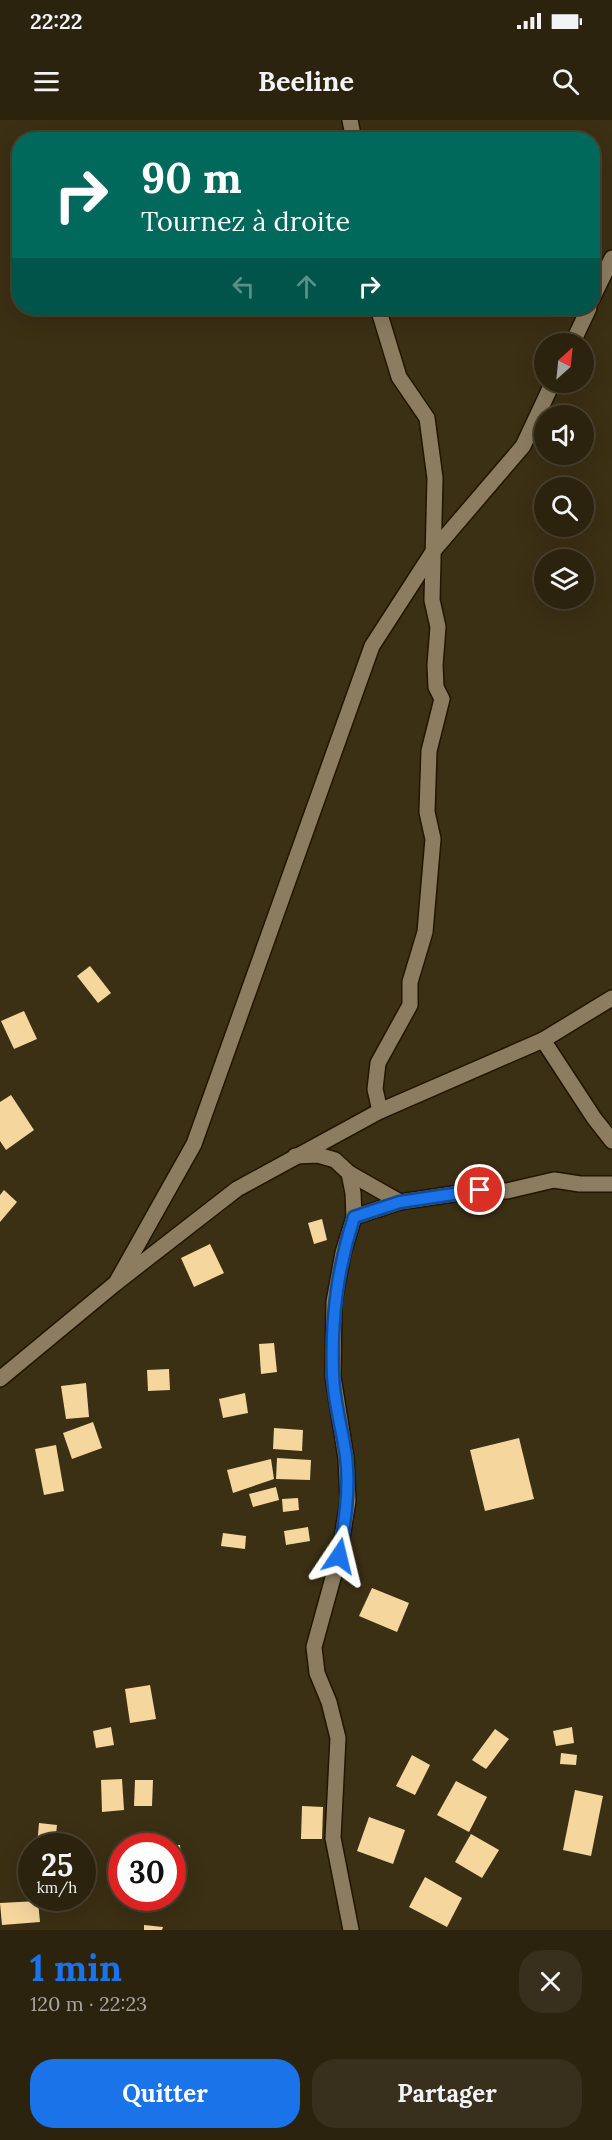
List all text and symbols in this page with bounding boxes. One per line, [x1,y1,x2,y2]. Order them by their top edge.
text: 22:22 [30,7,82,35]
text: Beeline [258,64,354,98]
icon: menu [30,65,63,98]
icon: search [549,65,582,98]
text: 90 m [141,151,242,205]
icon: right [42,156,120,234]
text: Tournez à droite [141,204,350,238]
icon: left [227,270,260,303]
icon: ahead [290,270,323,303]
icon: right [353,270,386,303]
north arrow [534,333,594,393]
map controls [534,333,594,609]
button: sound [534,405,594,465]
button: search [534,477,594,537]
button: layers [534,549,594,609]
pin [454,1164,505,1215]
icon: arrive [463,1173,496,1206]
position arrow [307,1524,371,1588]
speed limit sign: 30 [108,1833,186,1911]
text: 25 [41,1846,73,1884]
text: km/h [37,1878,77,1897]
text: 1 min [30,1945,122,1991]
button: close [519,1950,582,2013]
text: 120 m · 22:23 [30,1991,147,2016]
button: Quitter [30,2059,300,2128]
button: Partager [312,2059,582,2128]

